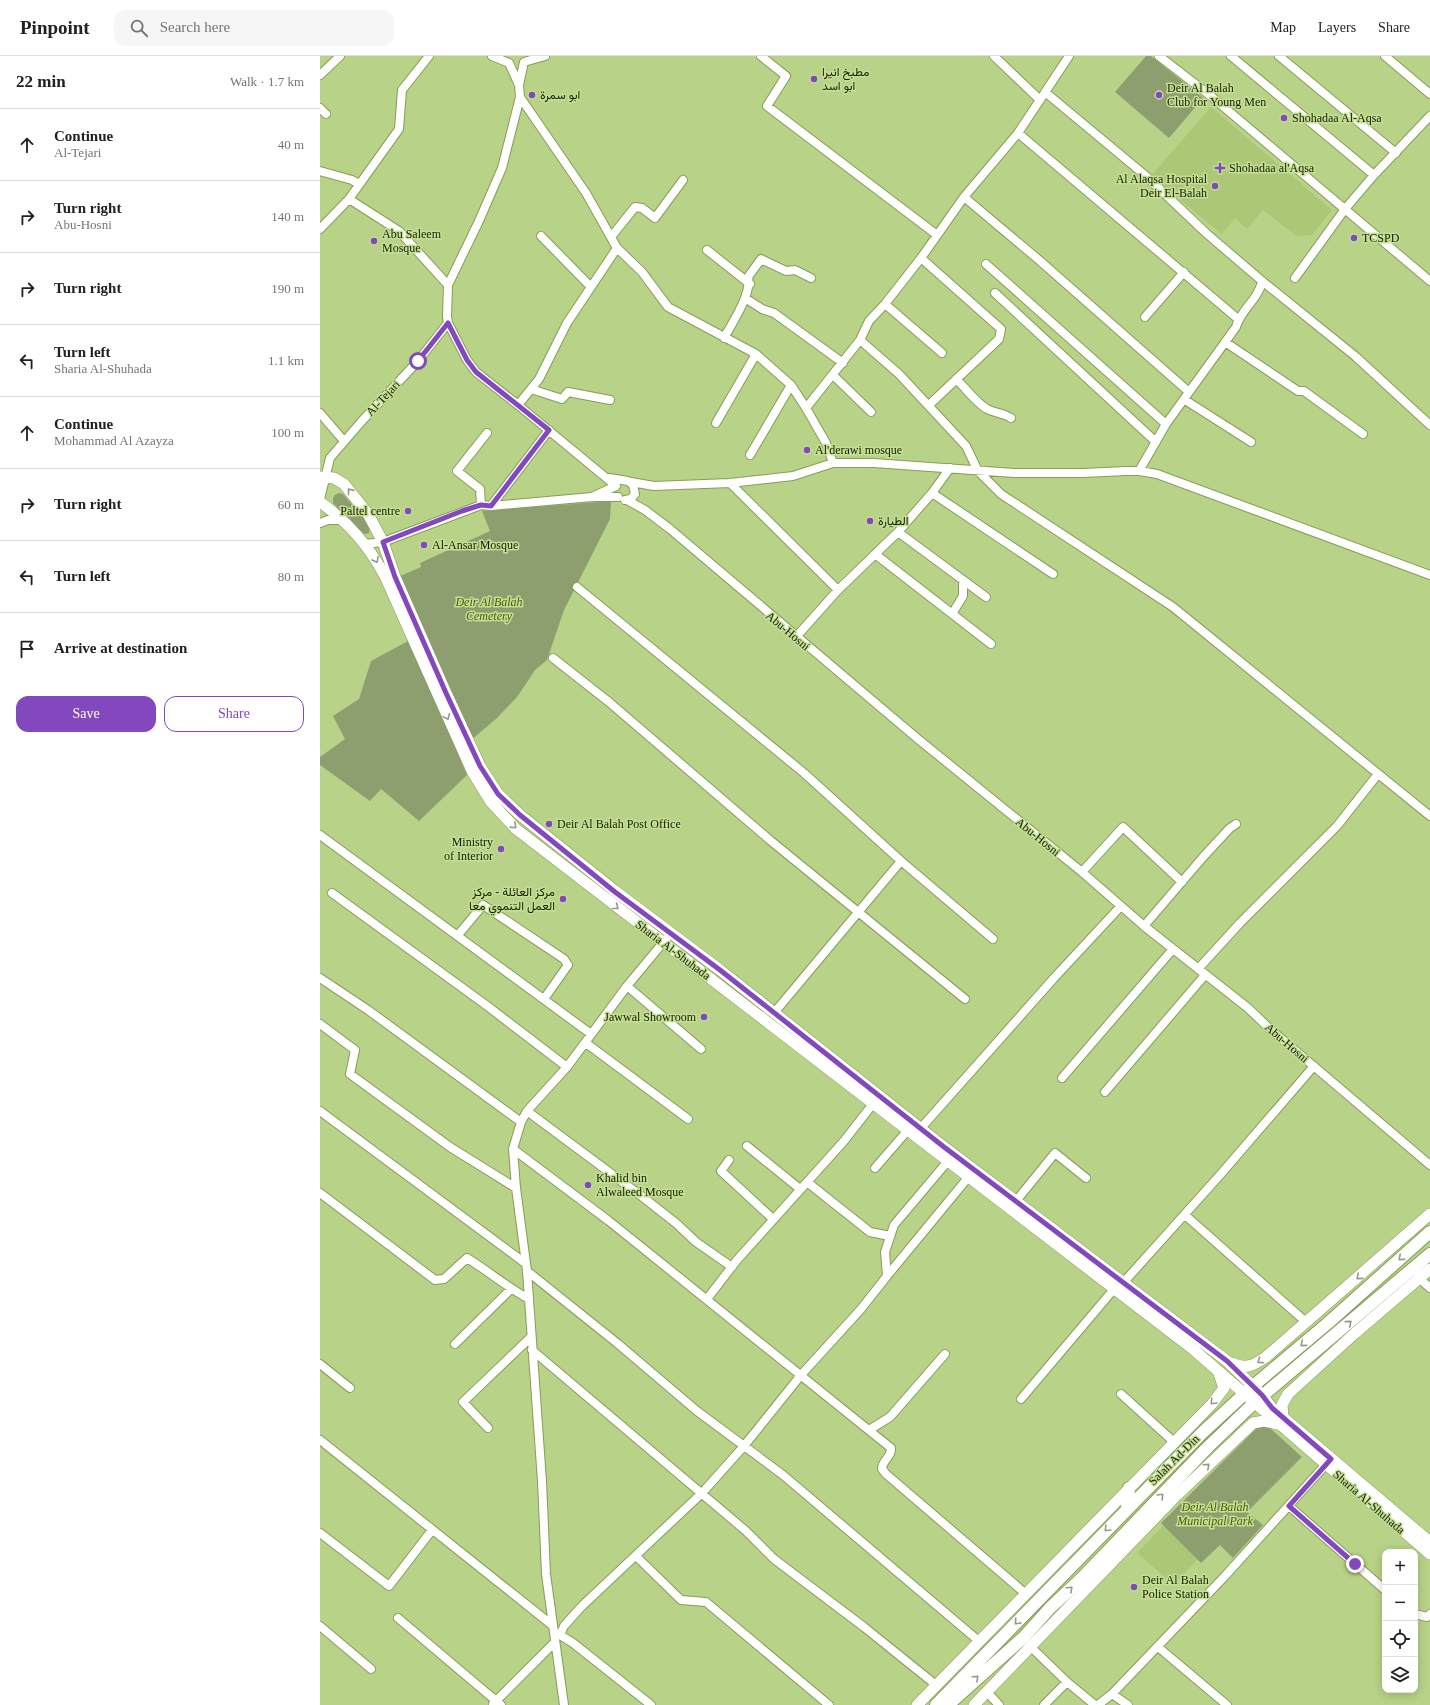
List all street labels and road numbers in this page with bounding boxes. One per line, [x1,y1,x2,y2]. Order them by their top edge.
street label: Al-Tejari [363,377,404,419]
street label: Abu-Hosni [763,608,813,654]
street label: Abu-Hosni [1013,815,1064,860]
street label: Sharia Al-Shuhada [633,917,714,983]
street label: Abu-Hosni [1262,1020,1312,1066]
street label: Salah Ad-Din [1146,1432,1202,1488]
street label: Sharia Al-Shuhada [1330,1467,1408,1537]

